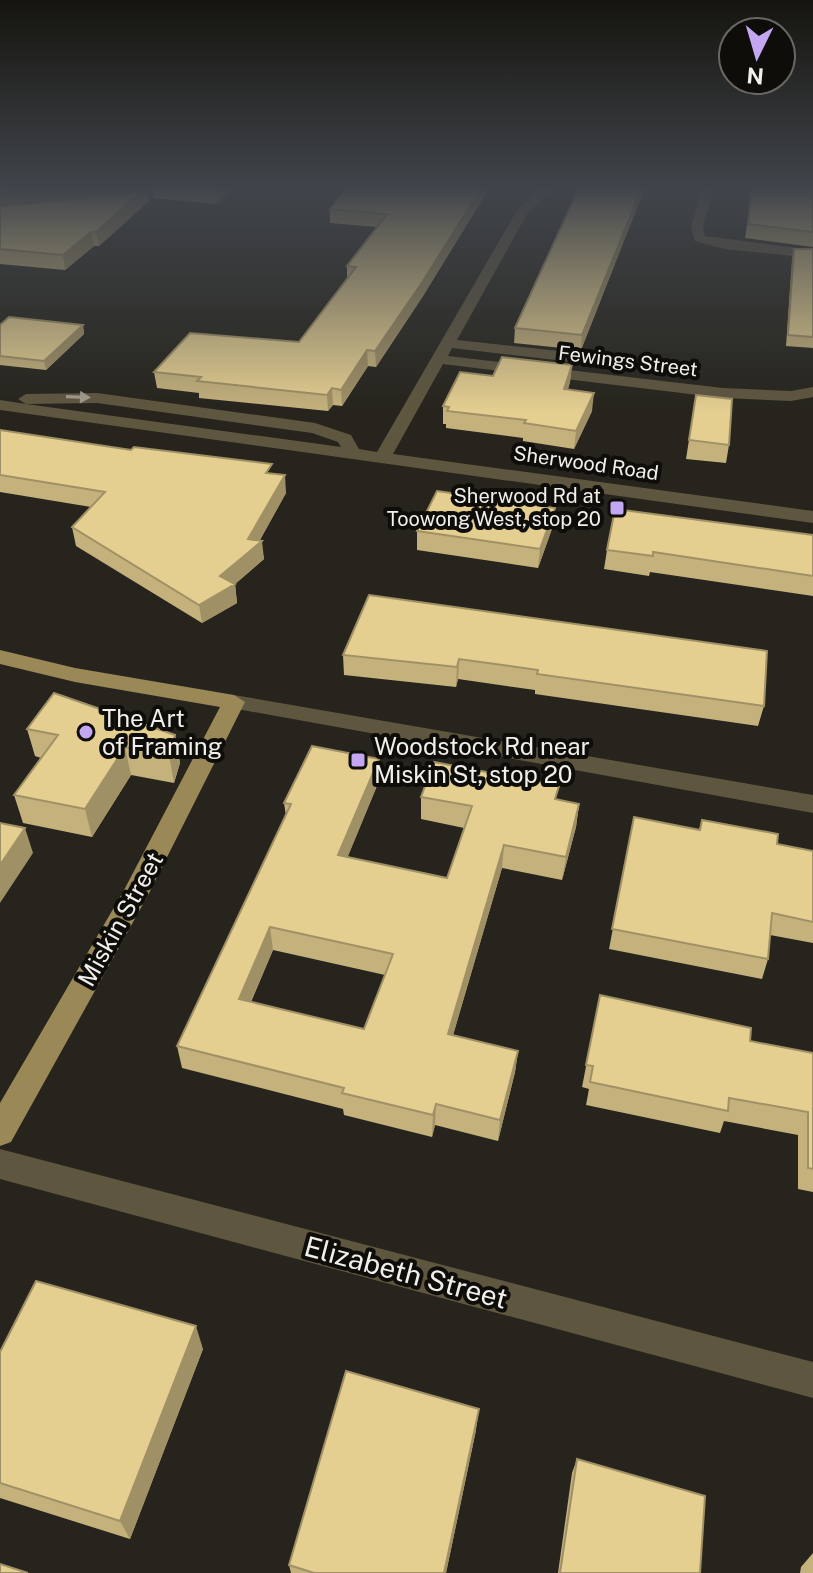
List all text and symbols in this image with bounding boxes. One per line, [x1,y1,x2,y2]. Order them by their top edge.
north arrow [717,16,797,96]
text: N [746,62,765,90]
street label: Fewings Street [557,341,699,381]
one-way arrow [65,391,90,404]
street label: Sherwood Road [512,441,660,485]
place label: Sherwood Rd at Toowong West, stop 20 [387,484,601,531]
marker: Sherwood Rd at Toowong West, stop 20 [608,499,626,517]
place label: The Art of Framing [102,704,223,760]
marker: The Art of Framing [77,723,95,741]
place label: Woodstock Rd near Miskin St, stop 20 [374,732,590,788]
marker: Woodstock Rd near Miskin St, stop 20 [349,751,367,769]
street label: Miskin Street [72,847,168,991]
street label: Elizabeth Street [301,1229,511,1315]

